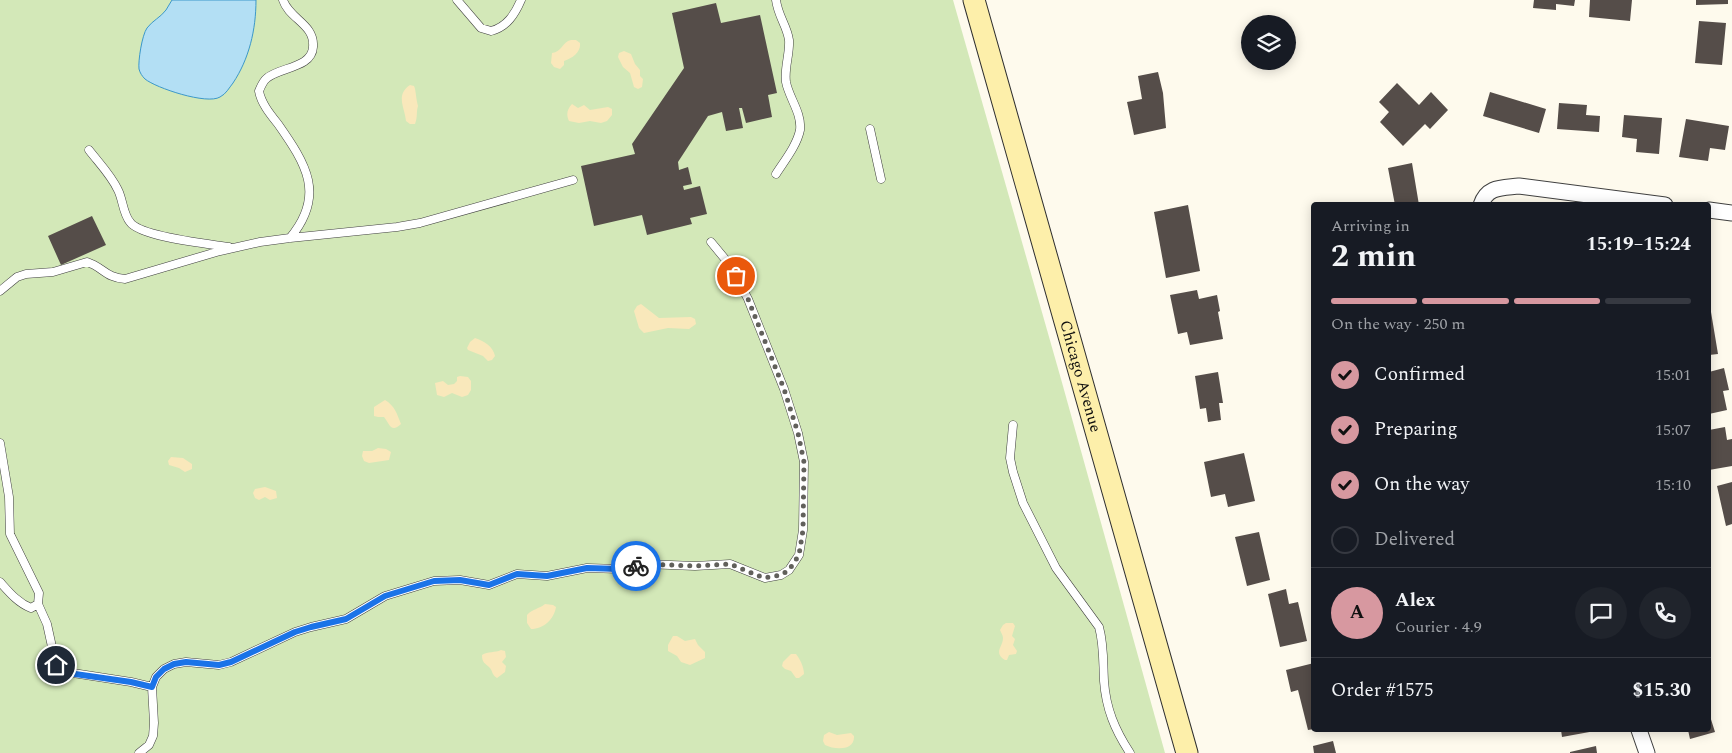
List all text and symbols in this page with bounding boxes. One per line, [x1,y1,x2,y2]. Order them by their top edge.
map controls [1241,15,1296,70]
button: layers [1241,15,1296,70]
text: Arriving in [1331,214,1410,238]
text: 15:19–15:24 [1586,230,1691,259]
text: 2 min [1331,232,1416,281]
pin [715,255,757,297]
icon: bag [722,262,750,290]
text: On the way · 250 m [1331,312,1465,336]
street label: Chicago Avenue [1053,317,1108,435]
text: Confirmed [1374,360,1465,389]
icon: check [1331,361,1359,389]
text: 15:01 [1655,363,1691,387]
text: Preparing [1374,415,1458,444]
icon: check [1331,416,1359,444]
text: 15:07 [1655,418,1691,442]
text: On the way [1374,470,1470,499]
icon: check [1331,471,1359,499]
text: 15:10 [1655,473,1691,497]
text: Delivered [1374,525,1455,554]
courier [611,541,661,591]
icon: bike [622,552,650,580]
text: Alex [1395,586,1436,615]
button: chat [1575,587,1627,639]
button: phone [1639,587,1691,639]
text: A [1350,598,1364,627]
text: Courier · 4.9 [1395,615,1482,639]
pin [35,644,77,686]
icon: home [42,651,70,679]
text: Order #1575 [1331,676,1434,705]
text: $15.30 [1633,676,1691,705]

